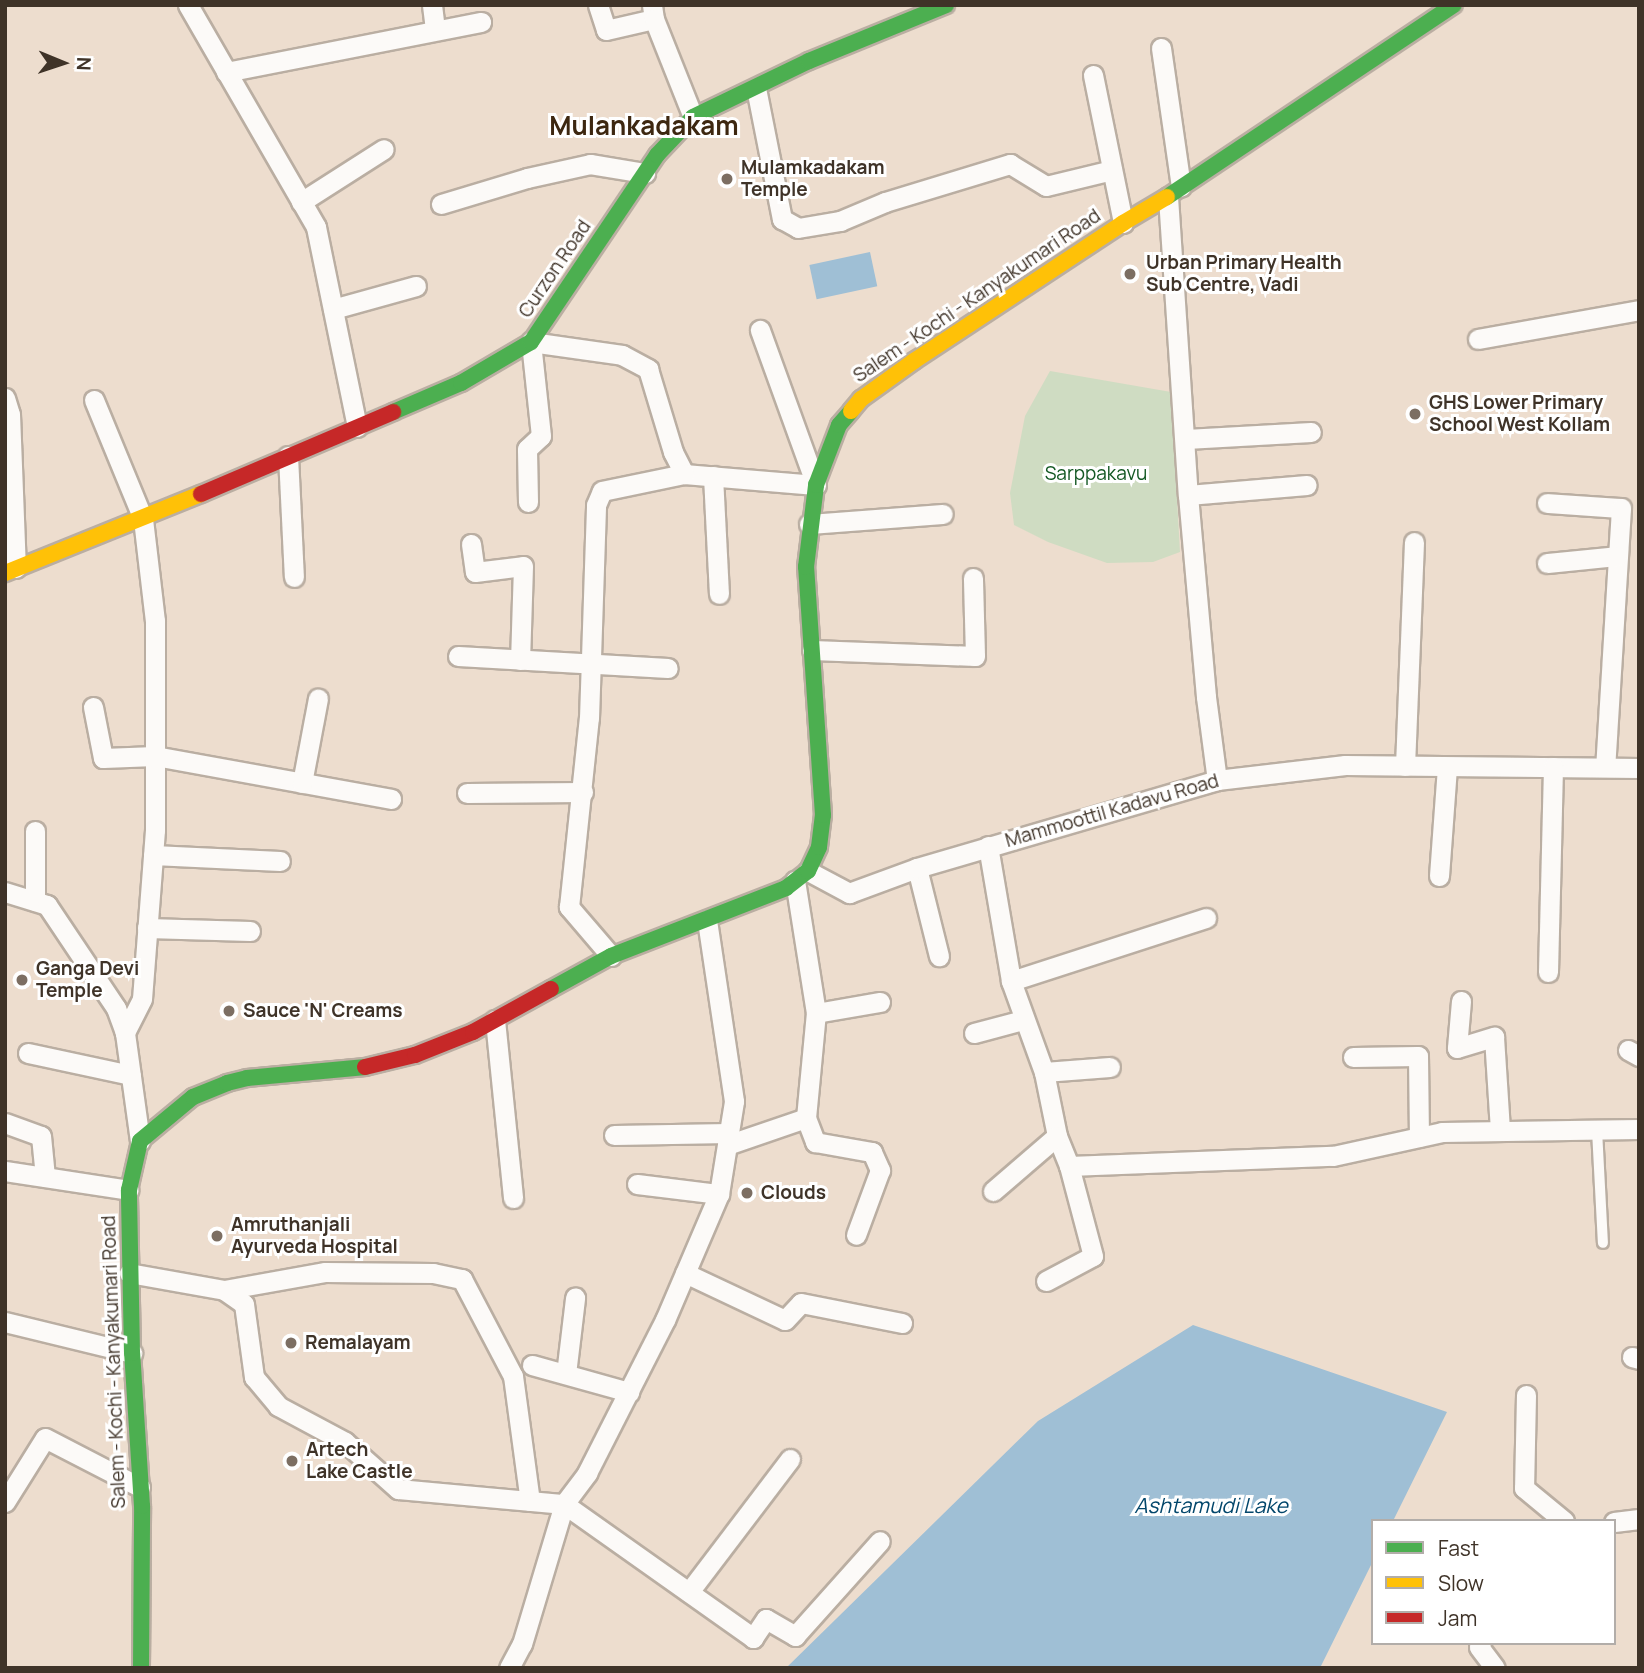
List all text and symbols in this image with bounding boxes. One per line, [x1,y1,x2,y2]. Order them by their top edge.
north arrow [28,28,98,98]
text: N [71,56,97,71]
district label: Mulankadakam [549,110,739,142]
place label: Mulamkadakam Temple [741,157,885,201]
marker: Mulamkadakam Temple [719,171,735,187]
street label: Salem - Kochi - Kanyakumari Road [849,205,1105,387]
street label: Curzon Road [514,216,596,322]
place label: Urban Primary Health Sub Centre, Vadi [1146,252,1342,296]
marker: Urban Primary Health Sub Centre, Vadi [1120,264,1140,284]
place label: GHS Lower Primary School West Kollam [1429,392,1610,436]
marker: GHS Lower Primary School West Kollam [1407,406,1423,422]
park label: Sarppakavu [1045,463,1147,485]
street label: Mammoottil Kadavu Road [1003,770,1221,852]
place label: Ganga Devi Temple [36,958,139,1002]
marker: Ganga Devi Temple [14,972,30,988]
place label: Sauce 'N' Creams [243,1000,403,1022]
marker: Sauce 'N' Creams [221,1003,237,1019]
place label: Clouds [761,1182,826,1204]
marker: Clouds [739,1185,755,1201]
place label: Amruthanjali Ayurveda Hospital [231,1214,398,1258]
street label: Salem - Kochi - Kanyakumari Road [97,1215,131,1509]
marker: Amruthanjali Ayurveda Hospital [209,1228,225,1244]
place label: Remalayam [305,1332,411,1354]
marker: Remalayam [283,1335,299,1351]
place label: Artech Lake Castle [306,1439,413,1483]
marker: Artech Lake Castle [284,1453,300,1469]
water label: Ashtamudi Lake [1134,1492,1288,1518]
legend [1371,1519,1616,1645]
text: Fast [1438,1534,1479,1562]
text: Slow [1438,1569,1484,1597]
text: Jam [1438,1604,1477,1632]

